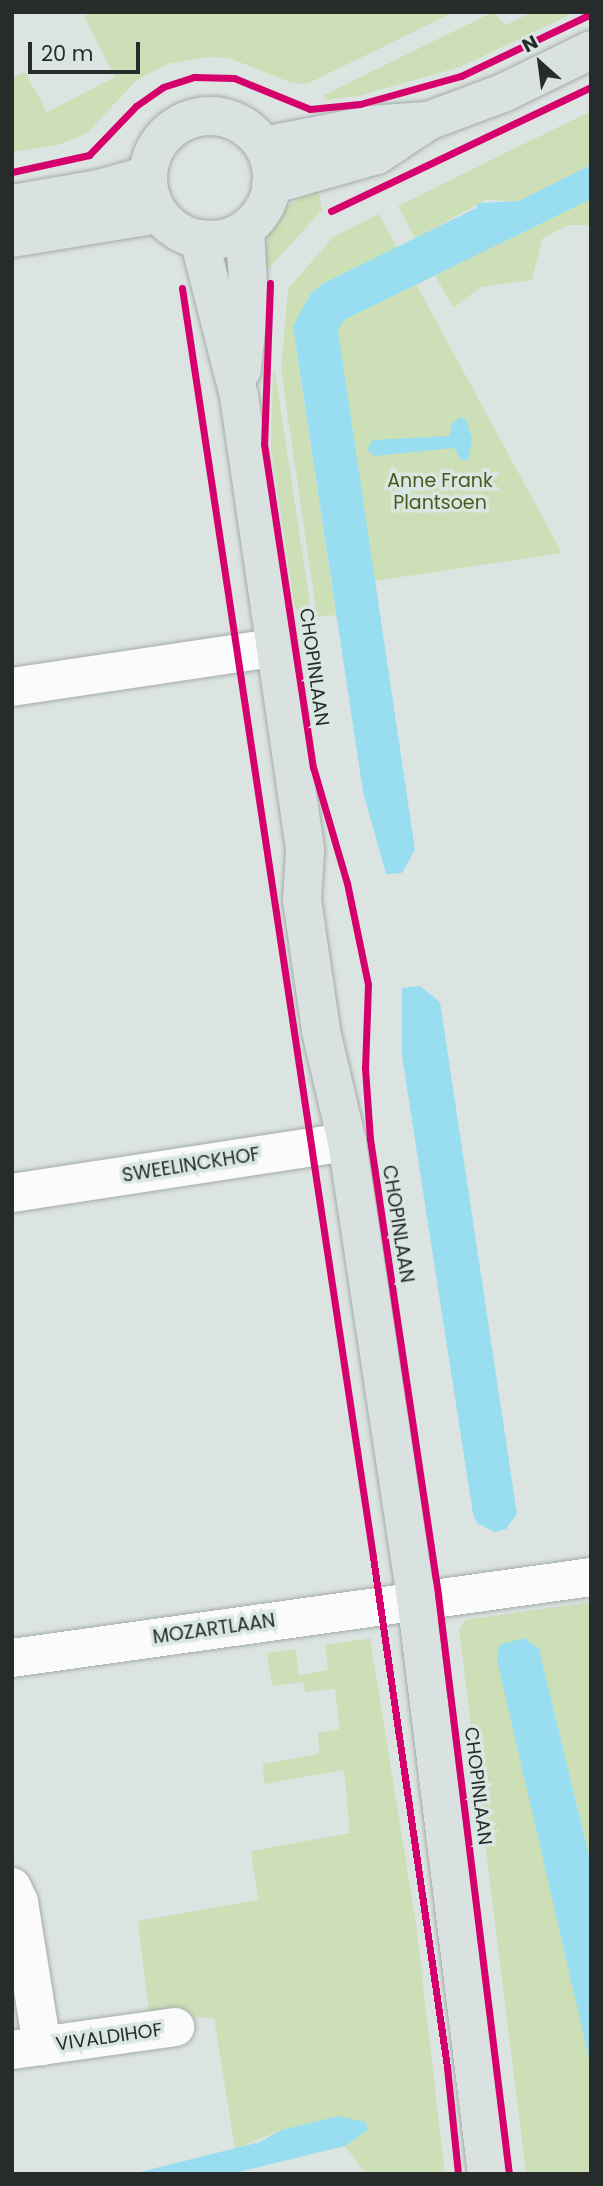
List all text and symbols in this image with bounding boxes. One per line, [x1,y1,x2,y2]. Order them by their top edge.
scale bar [32,28,144,72]
north arrow [505,28,575,98]
text: N [517,29,543,59]
text: 20 m [41,39,94,68]
park label: Anne Frank Plantsoen [387,470,493,514]
street label: CHOPINLAAN [294,607,334,727]
street label: SWEELINCKHOF [121,1143,261,1187]
street label: CHOPINLAAN [377,1163,419,1285]
street label: MOZARTLAAN [151,1609,277,1649]
street label: CHOPINLAAN [459,1726,497,1846]
street label: VIVALDIHOF [54,2018,164,2056]

